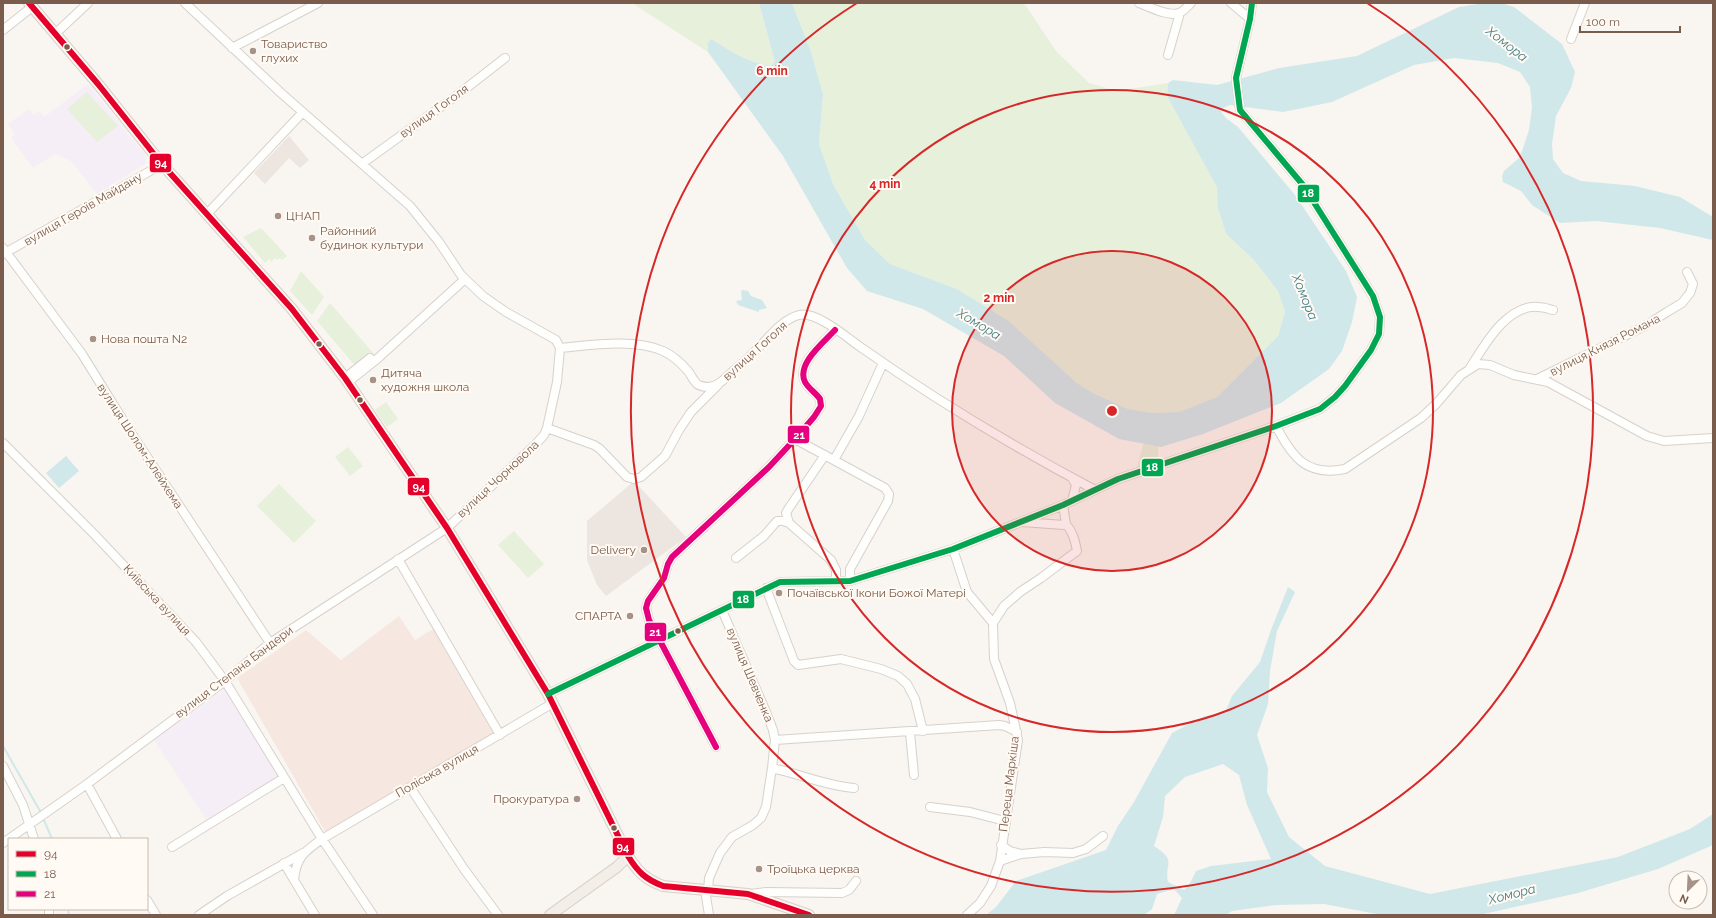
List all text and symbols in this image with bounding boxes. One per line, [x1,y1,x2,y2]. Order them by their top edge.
scale bar [1580,8,1680,34]
text: 100 m [1586,15,1620,29]
water label: Хомора [1483,23,1531,65]
place label: Товариство глухих [261,37,327,65]
unlabelled marker [62,42,72,52]
marker: Товариство глухих [248,46,258,56]
text: 6 min [756,64,788,78]
street label: вулиця Гоголя [397,81,471,141]
line badge: 94 [149,153,172,173]
text: 94 [155,157,167,170]
street label: вулиця Героїв Майдану [21,169,145,249]
text: 4 min [869,177,901,191]
line badge: 18 [1297,184,1320,203]
text: 18 [1302,187,1314,200]
place label: ЦНАП [286,209,320,223]
marker: ЦНАП [273,211,283,221]
place label: Районний будинок культури [320,224,423,252]
marker: Районний будинок культури [307,233,317,243]
water label: Хомора [1289,271,1321,322]
text: 2 min [983,291,1015,305]
water label: Хомора [954,305,1004,343]
street label: вулиця Князя Романа [1548,311,1662,379]
street label: вулиця Гоголя [720,319,790,383]
place label: Нова пошта N2 [101,332,187,346]
marker: Нова пошта N2 [88,334,98,344]
unlabelled marker [314,339,324,349]
place label: Дитяча художня школа [381,366,469,394]
marker: Дитяча художня школа [368,375,378,385]
street label: вулиця Шолом-Алейхема [94,381,186,511]
unlabelled marker [355,395,365,405]
centre of rings [1105,404,1119,418]
line badge: 21 [787,425,810,444]
text: 21 [793,429,805,442]
street label: вулиця Чорновола [454,438,542,520]
line badge: 18 [1141,458,1164,477]
text: 18 [1146,461,1158,474]
line badge: 94 [407,477,430,496]
text: 94 [413,481,425,494]
place label: Delivery [591,543,636,557]
marker: Delivery [639,545,649,555]
street label: Київська вулиця [120,562,194,638]
place label: Почаївської Ікони Божої Матері [787,586,966,600]
marker: Почаївської Ікони Божої Матері [774,588,784,598]
line badge: 18 [732,590,755,609]
text: 18 [737,593,749,606]
place label: СПАРТА [575,609,622,623]
marker: СПАРТА [625,611,635,621]
line badge: 21 [644,622,667,642]
street label: вулиця Степана Бандери [172,623,296,721]
text: 21 [649,626,661,639]
unlabelled marker [673,626,683,636]
street label: вулиця Шевченка [724,626,776,724]
street label: Переца Маркіша [996,736,1022,832]
street label: Поліська вулиця [393,742,481,800]
place label: Прокуратура [493,792,569,806]
marker: Прокуратура [572,794,582,804]
unlabelled marker [609,823,619,833]
line badge: 94 [612,837,635,856]
legend [8,838,148,910]
text: 94 [617,841,629,854]
text: 94 [44,847,58,861]
place label: Троїцька церква [767,862,860,876]
marker: Троїцька церква [754,864,764,874]
text: 18 [44,867,56,881]
north arrow [1668,870,1708,910]
water label: Хомора [1486,881,1537,907]
text: 21 [44,887,55,901]
text: N [1678,891,1691,906]

